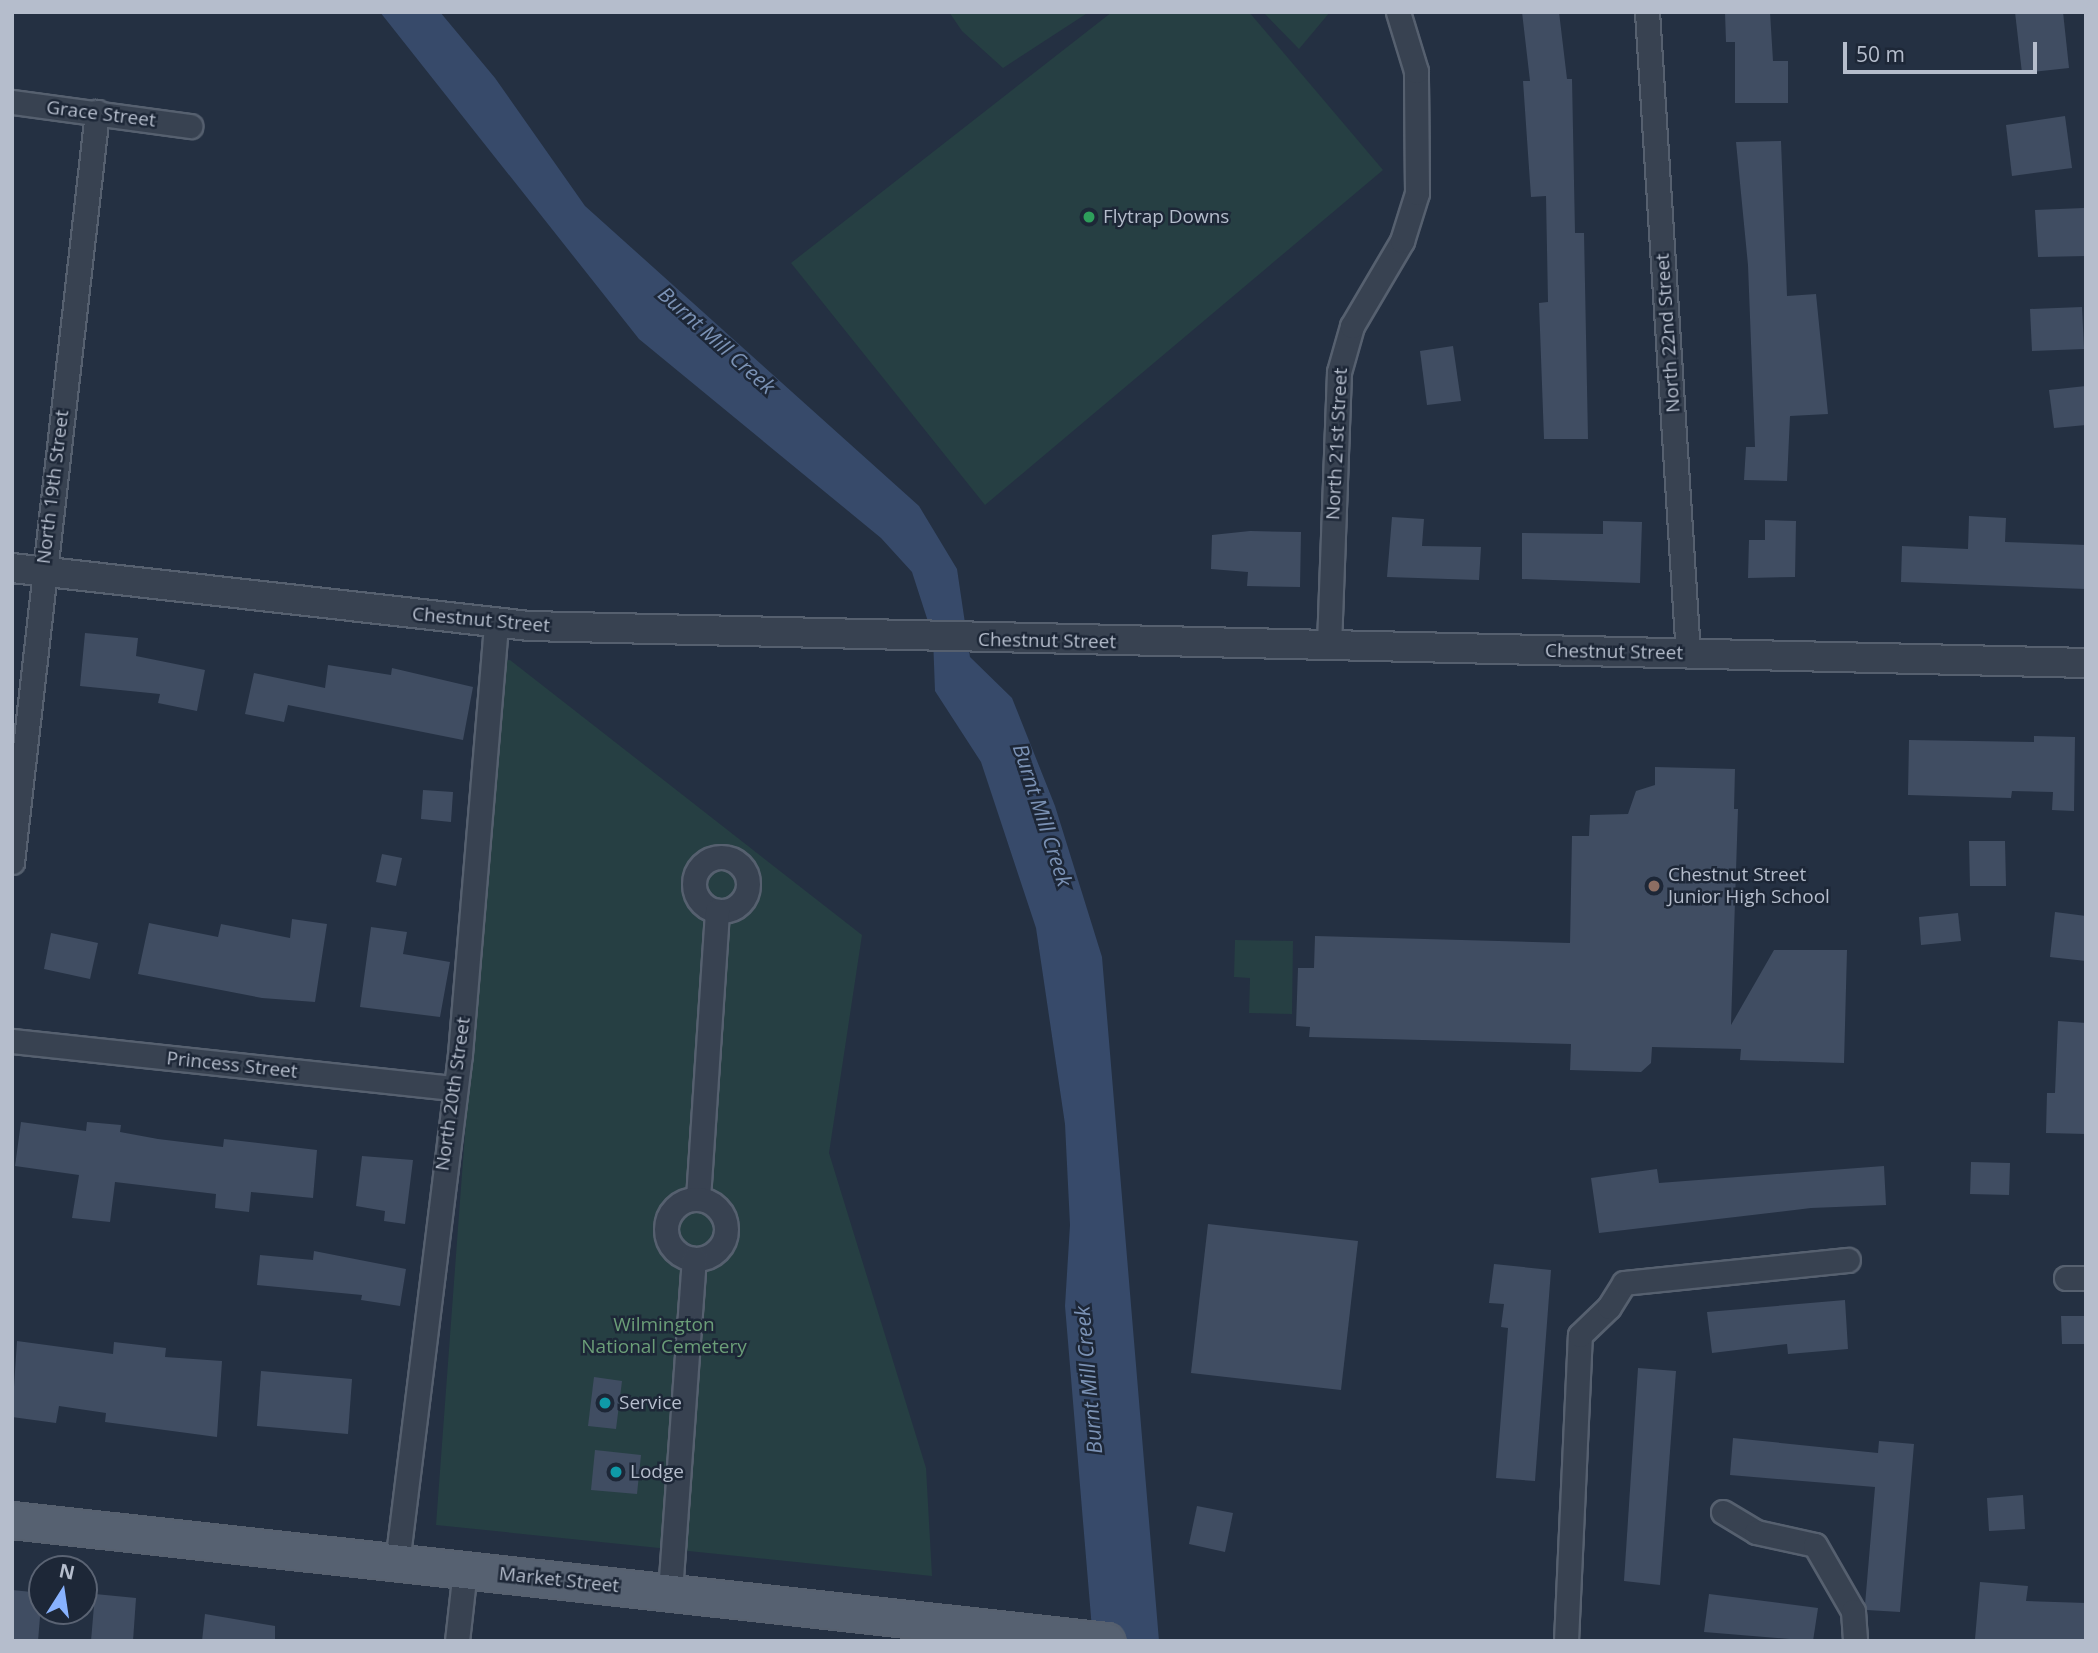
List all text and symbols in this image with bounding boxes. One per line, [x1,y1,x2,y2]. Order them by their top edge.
scale bar [1846,28,2040,72]
text: 50 m [1856,40,1905,68]
street label: Grace Street [45,96,157,132]
place label: Flytrap Downs [1103,206,1229,228]
marker: Flytrap Downs [1081,209,1097,225]
street label: North 22nd Street [1651,252,1685,414]
water label: Burnt Mill Creek [653,281,781,399]
street label: North 21st Street [1322,367,1352,521]
street label: North 19th Street [32,409,74,565]
street label: Chestnut Street [411,603,551,637]
street label: Chestnut Street [978,628,1116,654]
street label: Chestnut Street [1545,639,1683,665]
water label: Burnt Mill Creek [1008,741,1078,889]
place label: Chestnut Street Junior High School [1668,864,1830,908]
marker: Chestnut Street Junior High School [1646,878,1662,894]
street label: North 20th Street [431,1016,475,1172]
street label: Princess Street [165,1047,299,1083]
water label: Burnt Mill Creek [1069,1305,1107,1455]
park label: Wilmington National Cemetery [581,1314,747,1358]
place label: Service [619,1392,682,1414]
marker: Service [597,1395,613,1411]
place label: Lodge [630,1461,684,1483]
marker: Lodge [608,1464,624,1480]
north arrow [28,1555,98,1625]
text: N [57,1557,77,1586]
street label: Market Street [498,1562,620,1598]

